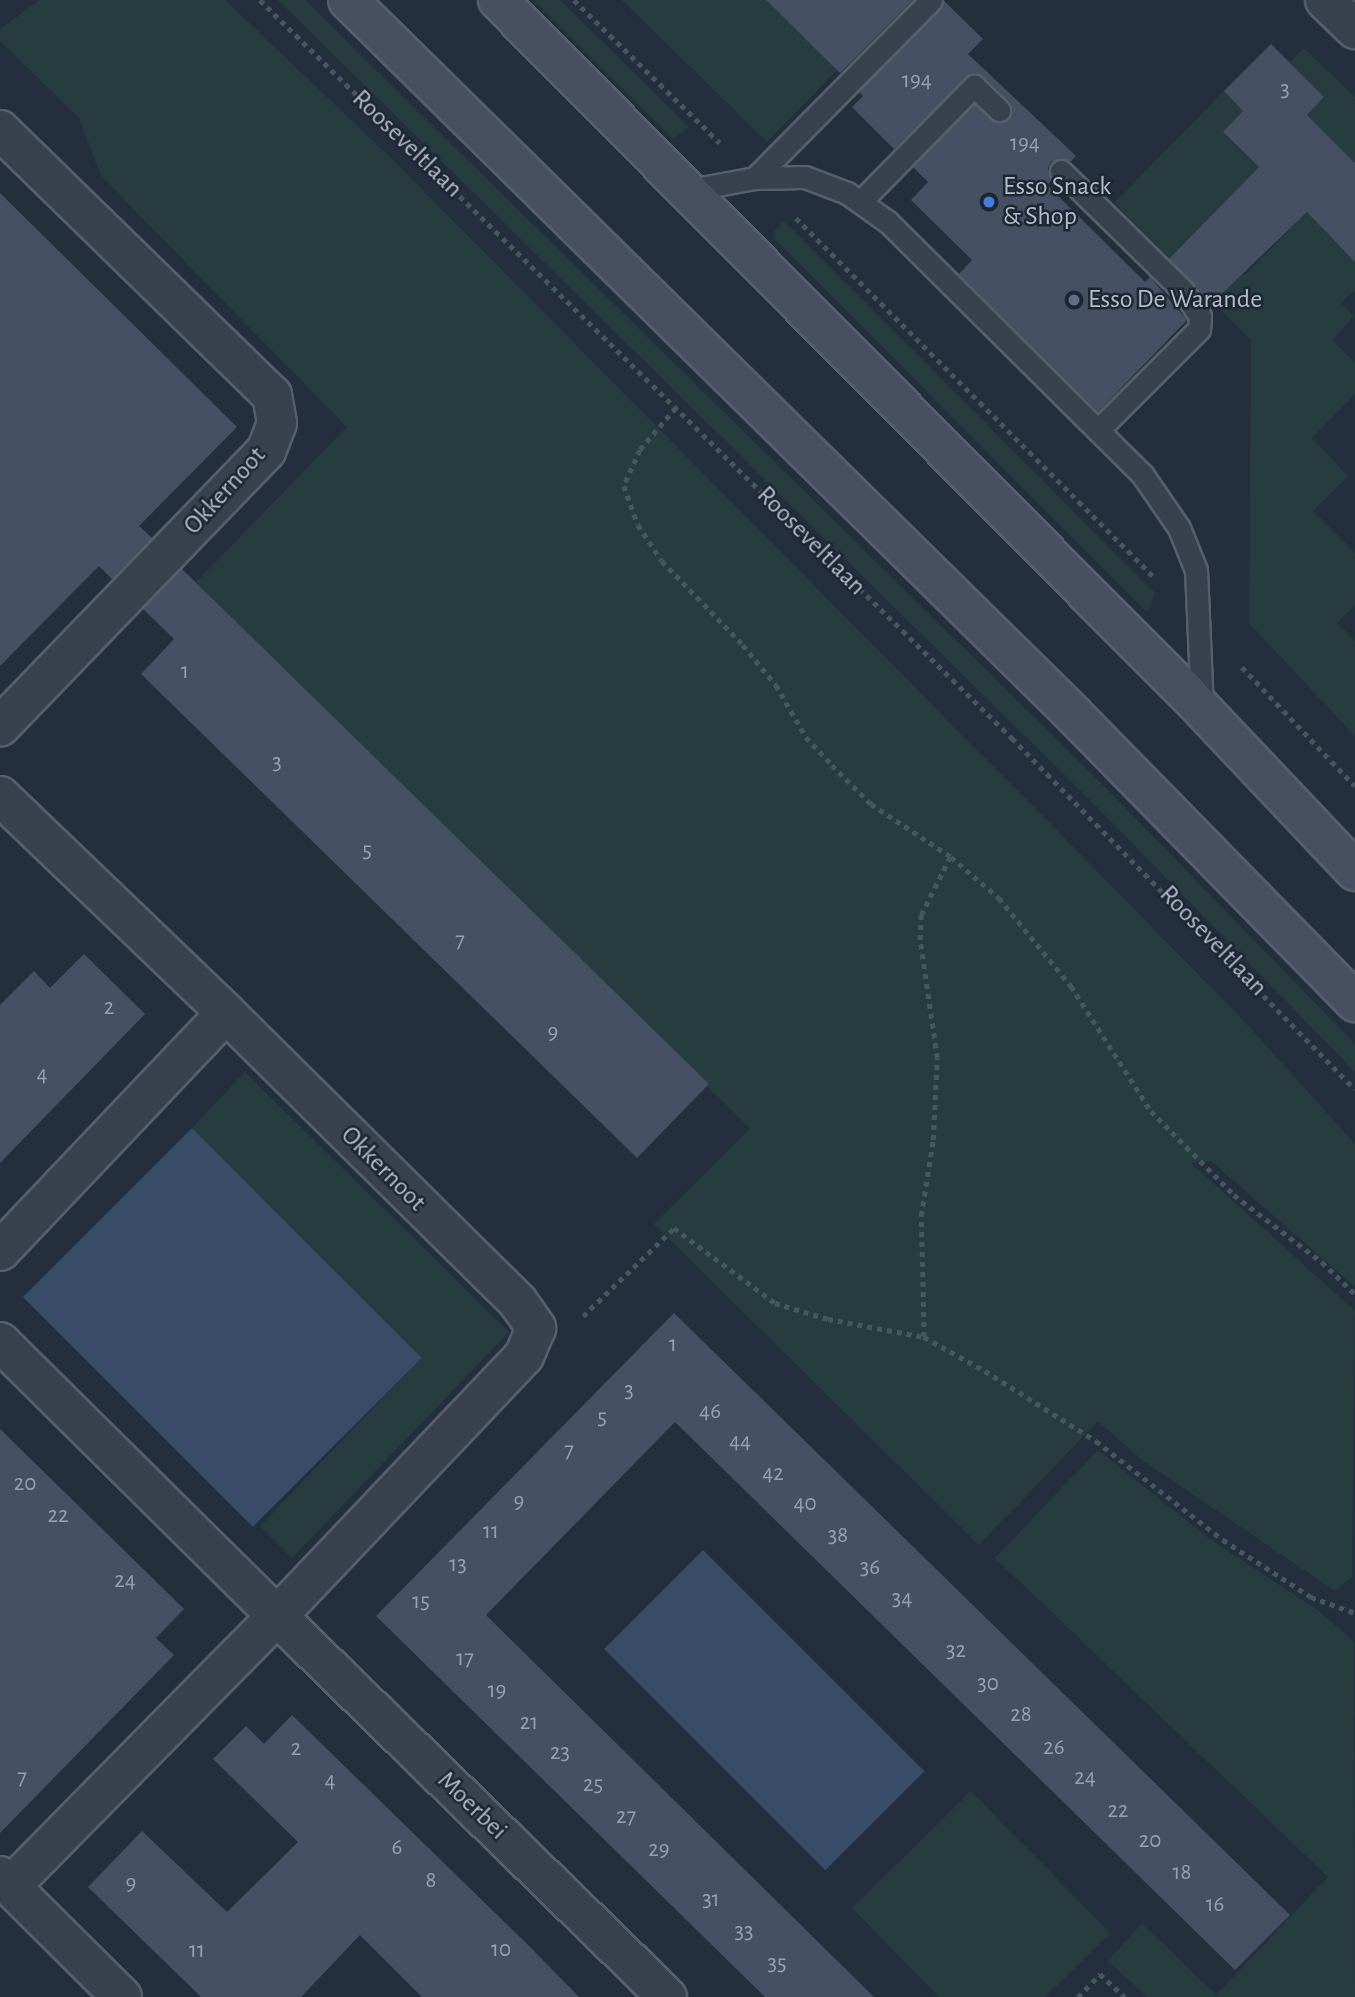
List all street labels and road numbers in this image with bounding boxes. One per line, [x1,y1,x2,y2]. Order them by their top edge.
street label: Rooseveltlaan [345,84,469,204]
street label: Okkernoot [177,441,273,541]
street label: Rooseveltlaan [750,480,872,602]
street label: Rooseveltlaan [1153,879,1273,1003]
street label: Okkernoot [334,1120,432,1218]
street label: Moerbei [431,1765,513,1847]

